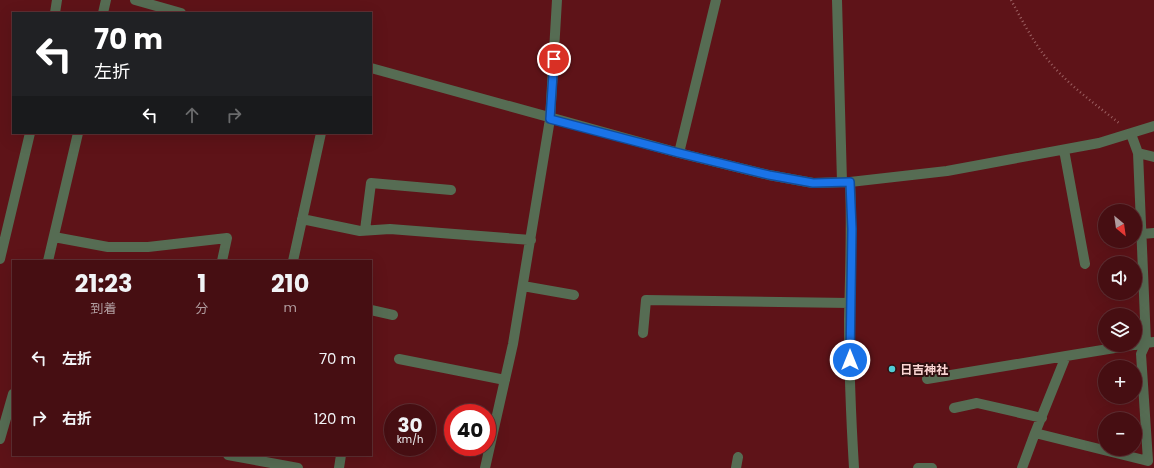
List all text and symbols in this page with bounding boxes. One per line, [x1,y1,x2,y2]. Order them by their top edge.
text: 70 m [94,20,163,59]
icon: left [28,28,80,80]
pin [537,42,571,76]
icon: arrive [543,48,565,70]
text: 左折 [94,59,130,84]
icon: left [139,104,161,126]
icon: ahead [181,104,203,126]
icon: right [223,104,245,126]
north arrow [1098,204,1142,248]
map controls [1098,204,1142,456]
button: sound [1098,256,1142,300]
text: 21:23 [75,267,132,300]
text: 1 [197,267,206,300]
text: 210 [271,267,309,300]
text: m [283,298,297,317]
text: 到着 [91,299,117,318]
text: 分 [195,299,208,318]
button: layers [1098,308,1142,352]
position arrow [829,339,871,381]
icon: left [28,347,50,369]
text: 左折 [62,348,92,369]
text: 70 m [319,348,356,369]
button: + [1098,360,1142,404]
place label: 日吉神社 [900,361,948,378]
marker: 日吉神社 [887,364,897,374]
speed limit sign: 40 [444,404,496,456]
icon: right [28,407,50,429]
text: 右折 [62,408,92,429]
text: 120 m [314,408,356,429]
text: 30 [397,411,423,439]
button: − [1098,412,1142,456]
text: km/h [397,432,423,447]

